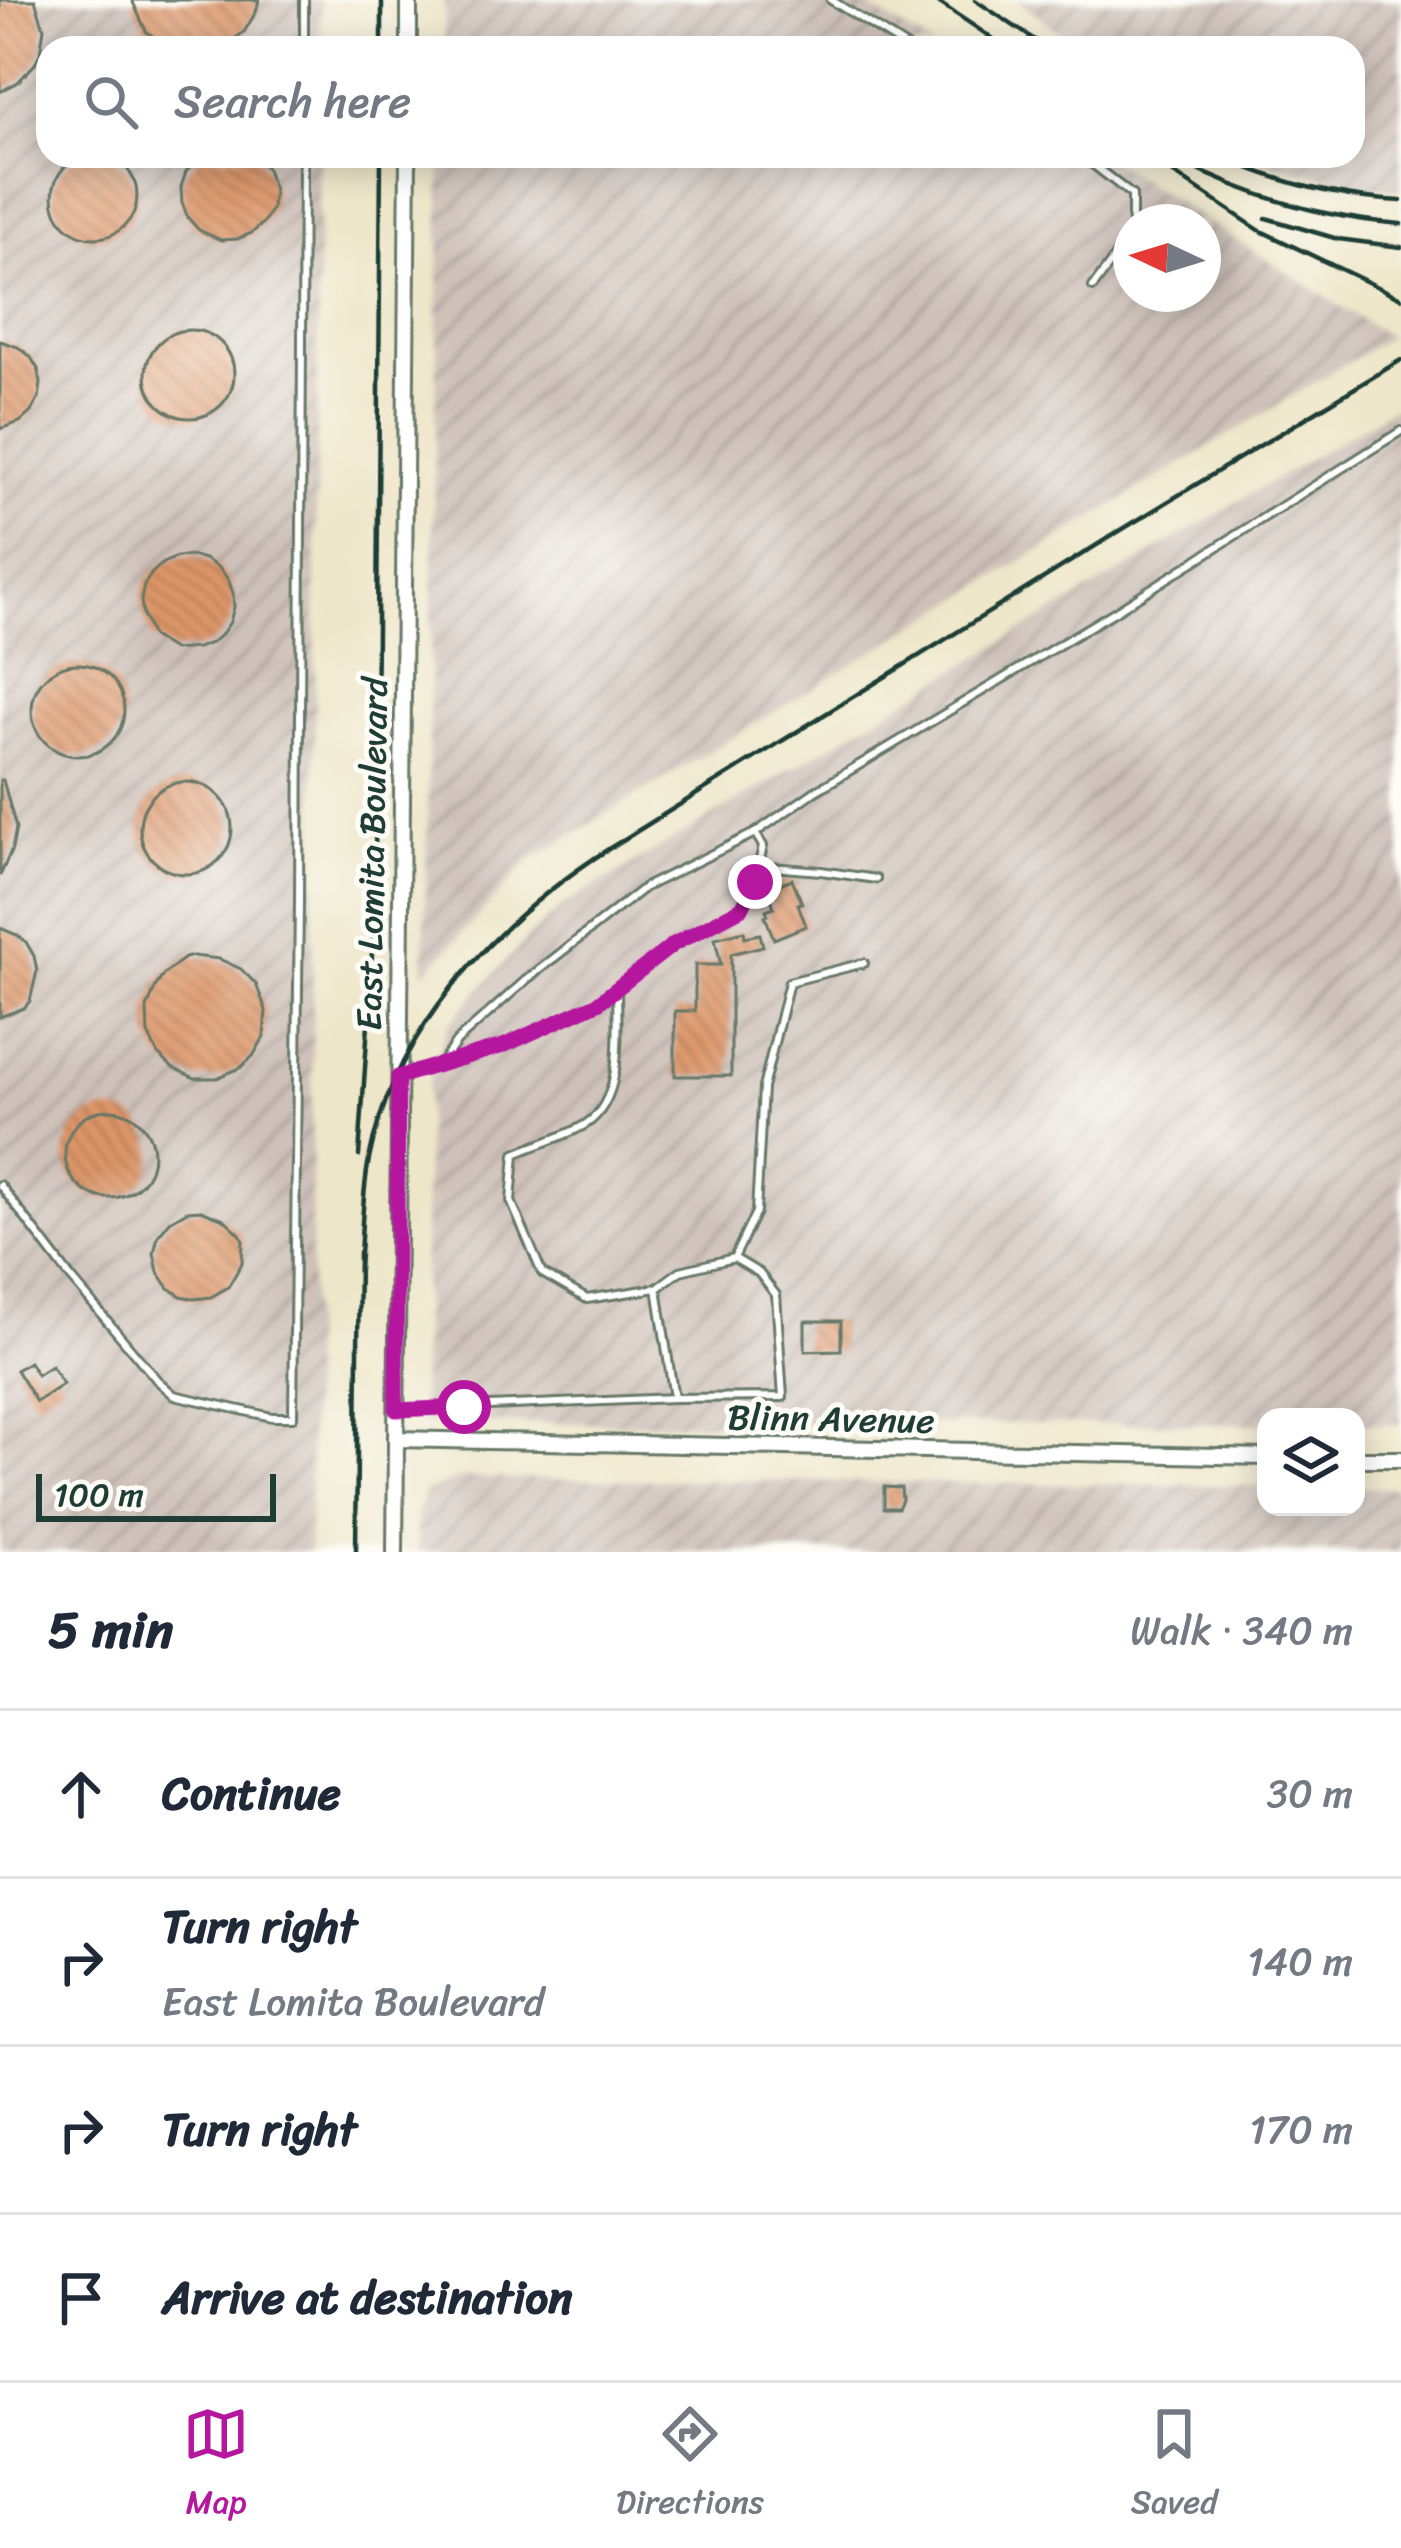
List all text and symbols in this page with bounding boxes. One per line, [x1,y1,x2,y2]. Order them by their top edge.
search box [36,36,1365,168]
text: Search here [174,62,411,142]
icon: search [78,69,144,135]
north arrow [1113,204,1221,312]
street label: East Lomita Boulevard [337,675,407,1031]
route end [728,855,782,909]
route start [437,1380,491,1434]
street label: Blinn Avenue [727,1385,935,1453]
map controls [1257,1408,1365,1516]
button: layers [1257,1408,1365,1516]
text: 100 m [54,1466,144,1524]
scale bar [36,1468,276,1521]
text: 5 min [48,1585,173,1675]
text: Walk · 340 m [1130,1596,1353,1665]
text: Continue [162,1754,341,1834]
text: 30 m [1267,1759,1353,1828]
icon: ahead [48,1761,114,1827]
text: Turn right [162,1887,357,1967]
text: 140 m [1247,1927,1353,1996]
icon: right [48,1929,114,1995]
text: East Lomita Boulevard [162,1967,544,2036]
text: Turn right [162,2090,357,2170]
text: 170 m [1249,2095,1353,2164]
icon: right [48,2097,114,2163]
text: Arrive at destination [162,2258,572,2338]
icon: arrive [48,2265,114,2331]
tab: Map [183,2401,249,2531]
tab: Directions [616,2401,764,2531]
tab: Saved [1131,2401,1218,2531]

